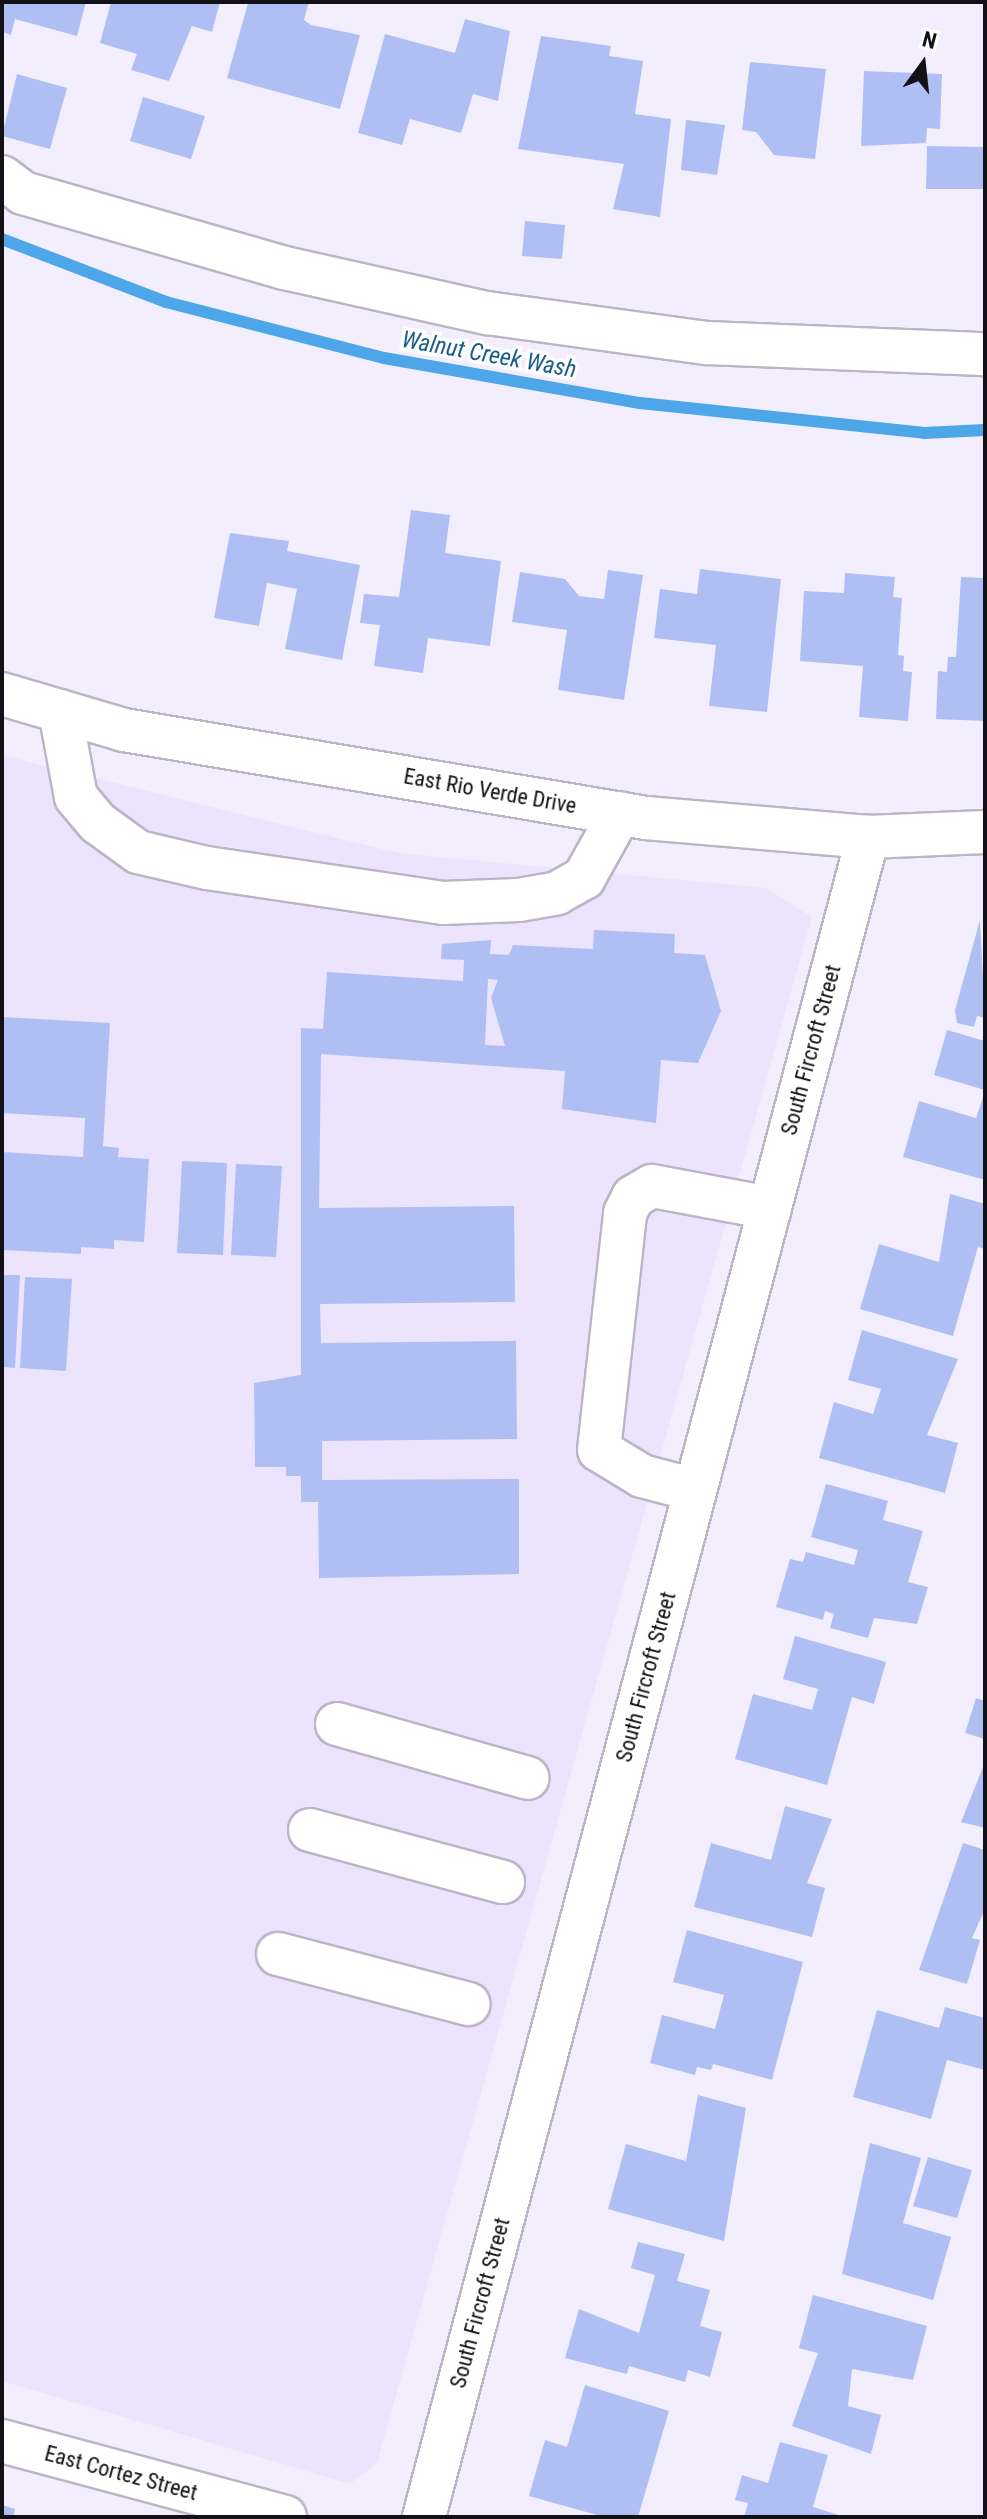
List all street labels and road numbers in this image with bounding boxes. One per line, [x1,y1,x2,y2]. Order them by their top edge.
street label: East Rio Verde Drive [402,763,578,819]
street label: South Fircroft Street [776,962,846,1138]
street label: South Fircroft Street [611,1589,681,1765]
street label: South Fircroft Street [445,2215,515,2391]
street label: East Cortez Street [42,2440,200,2506]

